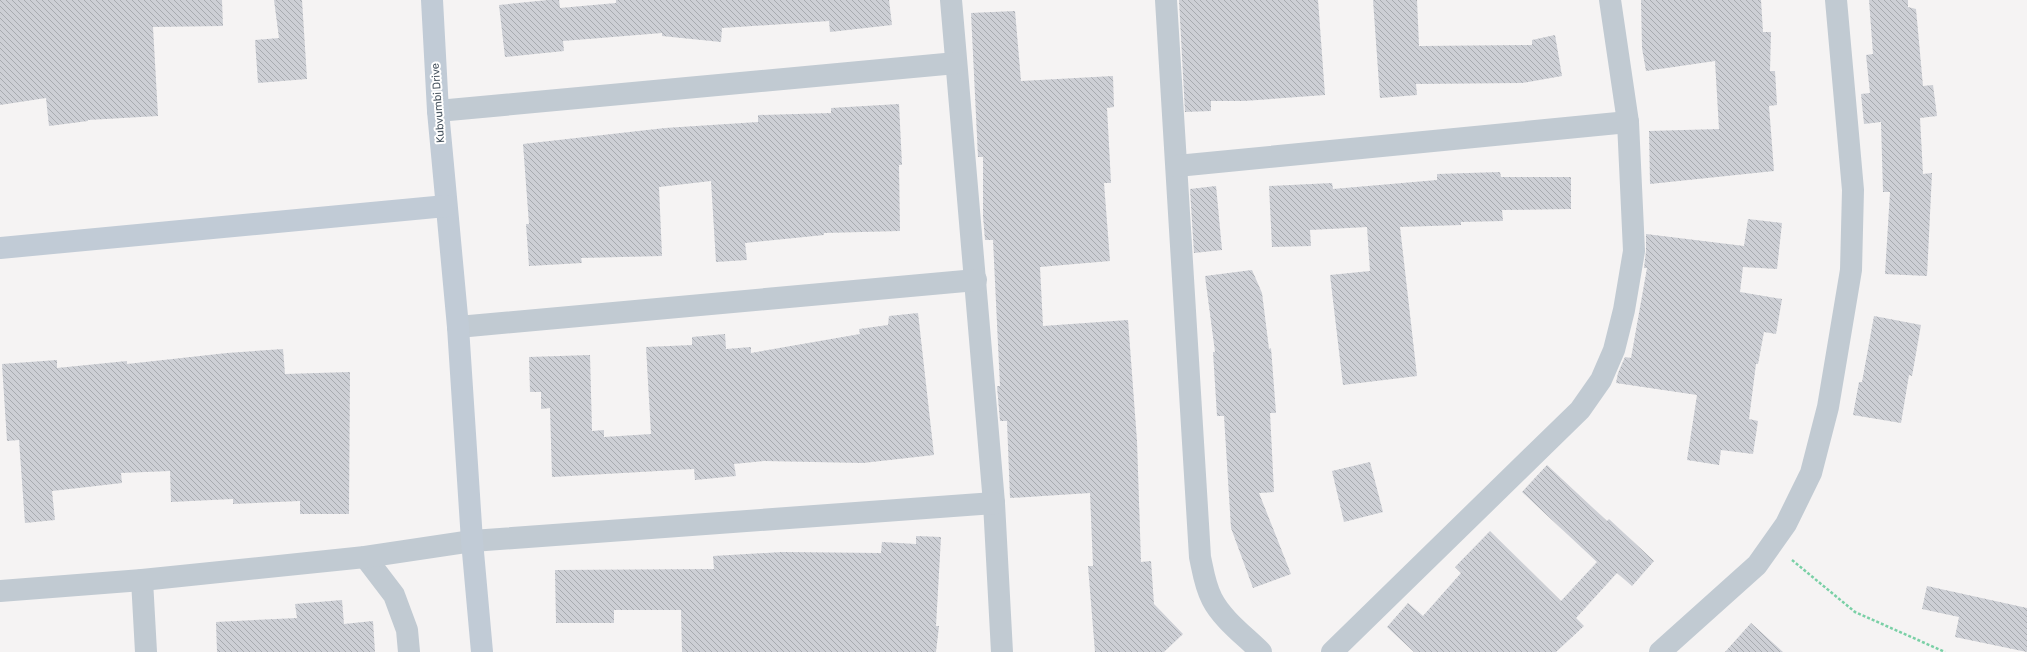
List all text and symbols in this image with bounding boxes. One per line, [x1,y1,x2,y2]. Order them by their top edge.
street label: Kubvumbi Drive [429,63,447,143]

